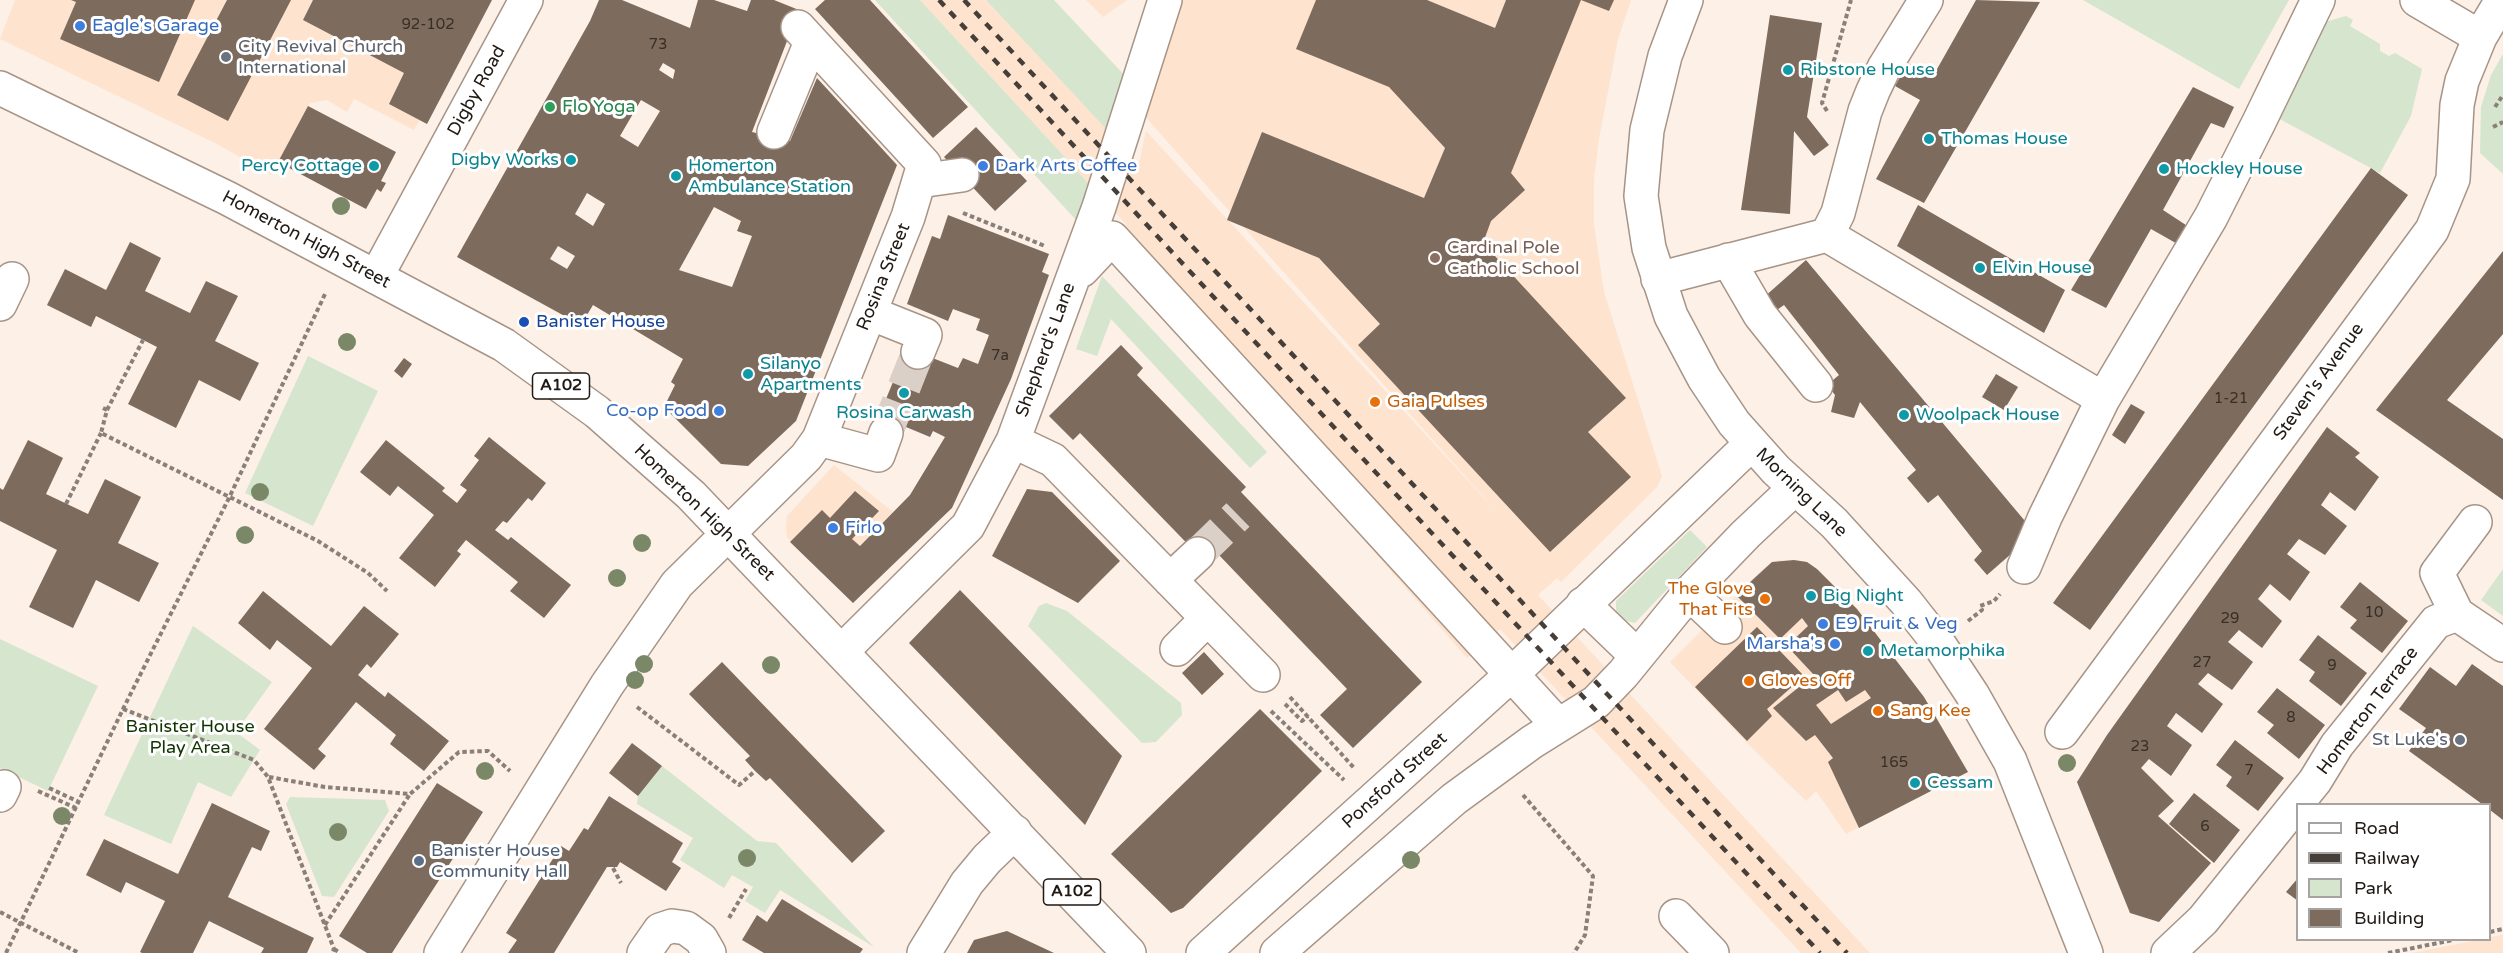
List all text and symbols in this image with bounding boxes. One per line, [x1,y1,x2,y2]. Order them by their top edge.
place label: Eagle's Garage [92,15,219,37]
house number: 92-102 [401,16,455,34]
marker: Eagle's Garage [73,19,87,33]
place label: City Revival Church International [238,36,403,78]
house number: 73 [649,36,667,54]
street label: Digby Road [443,42,511,140]
marker: City Revival Church International [219,50,233,64]
place label: Ribstone House [1800,59,1935,81]
marker: Ribstone House [1781,63,1795,77]
place label: Flo Yoga [562,96,635,118]
marker: Flo Yoga [543,100,557,114]
place label: Thomas House [1941,128,2068,150]
marker: Thomas House [1922,132,1936,146]
place label: Digby Works [451,149,559,171]
marker: Digby Works [564,153,578,167]
place label: Percy Cottage [241,155,362,177]
place label: Homerton Ambulance Station [688,155,851,198]
place label: Dark Arts Coffee [995,155,1137,177]
place label: Hockley House [2176,158,2303,180]
marker: Percy Cottage [367,159,381,173]
marker: Dark Arts Coffee [976,159,990,173]
marker: Hockley House [2157,162,2171,176]
marker: Homerton Ambulance Station [669,169,683,183]
street label: Homerton High Street [218,186,394,294]
street label: Rosina Street [853,220,915,334]
place label: Cardinal Pole Catholic School [1447,237,1579,280]
marker: Cardinal Pole Catholic School [1428,251,1442,265]
place label: Elvin House [1992,257,2092,279]
marker: Elvin House [1973,261,1987,275]
street label: Shepherd's Lane [1012,280,1080,420]
place label: Banister House [536,311,665,333]
marker: Banister House [517,315,531,329]
street label: Steven's Avenue [2269,319,2369,445]
house number: 7a [991,347,1009,365]
place label: Silanyo Apartments [760,353,862,395]
marker: Silanyo Apartments [741,367,755,381]
road number: A102 [532,373,590,399]
marker: Rosina Carwash [897,386,911,400]
house number: 1-21 [2214,390,2248,408]
place label: Gaia Pulses [1387,391,1485,413]
marker: Gaia Pulses [1368,395,1382,409]
place label: Co-op Food [606,400,707,422]
place label: Rosina Carwash [836,402,972,424]
marker: Co-op Food [712,404,726,418]
place label: Woolpack House [1916,404,2059,426]
marker: Woolpack House [1897,408,1911,422]
street label: Homerton High Street [629,440,779,586]
street label: Morning Lane [1751,444,1851,542]
place label: Firlo [845,517,883,539]
marker: Firlo [826,521,840,535]
place label: The Glove That Fits [1668,578,1753,620]
place label: Big Night [1823,585,1904,607]
marker: Big Night [1804,589,1818,603]
marker: The Glove That Fits [1758,592,1772,606]
house number: 10 [2365,604,2383,622]
house number: 29 [2221,610,2239,628]
place label: E9 Fruit & Veg [1835,613,1958,635]
marker: E9 Fruit & Veg [1816,617,1830,631]
place label: Marsha's [1746,633,1823,655]
marker: Marsha's [1828,637,1842,651]
place label: Metamorphika [1880,640,2005,662]
street label: Homerton Terrace [2313,643,2423,779]
marker: Metamorphika [1861,644,1875,658]
house number: 27 [2193,654,2211,672]
house number: 9 [2327,657,2337,675]
place label: Gloves Off [1761,670,1851,692]
marker: Gloves Off [1742,674,1756,688]
place label: Sang Kee [1890,700,1971,722]
marker: Sang Kee [1871,704,1885,718]
house number: 8 [2286,709,2296,727]
park label: Banister House Play Area [125,716,255,758]
street label: Ponsford Street [1338,728,1452,834]
place label: St Luke's [2372,729,2448,751]
marker: St Luke's [2453,733,2467,747]
house number: 23 [2131,738,2149,756]
house number: 165 [1880,754,1908,772]
house number: 7 [2244,762,2254,780]
place label: Cessam [1927,772,1993,794]
marker: Cessam [1908,776,1922,790]
legend [2296,803,2491,941]
text: Road [2354,817,2399,839]
house number: 6 [2200,818,2210,836]
place label: Banister House Community Hall [431,840,567,882]
text: Railway [2354,847,2420,869]
marker: Banister House Community Hall [412,854,426,868]
text: Park [2354,877,2392,899]
road number: A102 [1044,879,1100,905]
text: Building [2354,907,2424,929]

